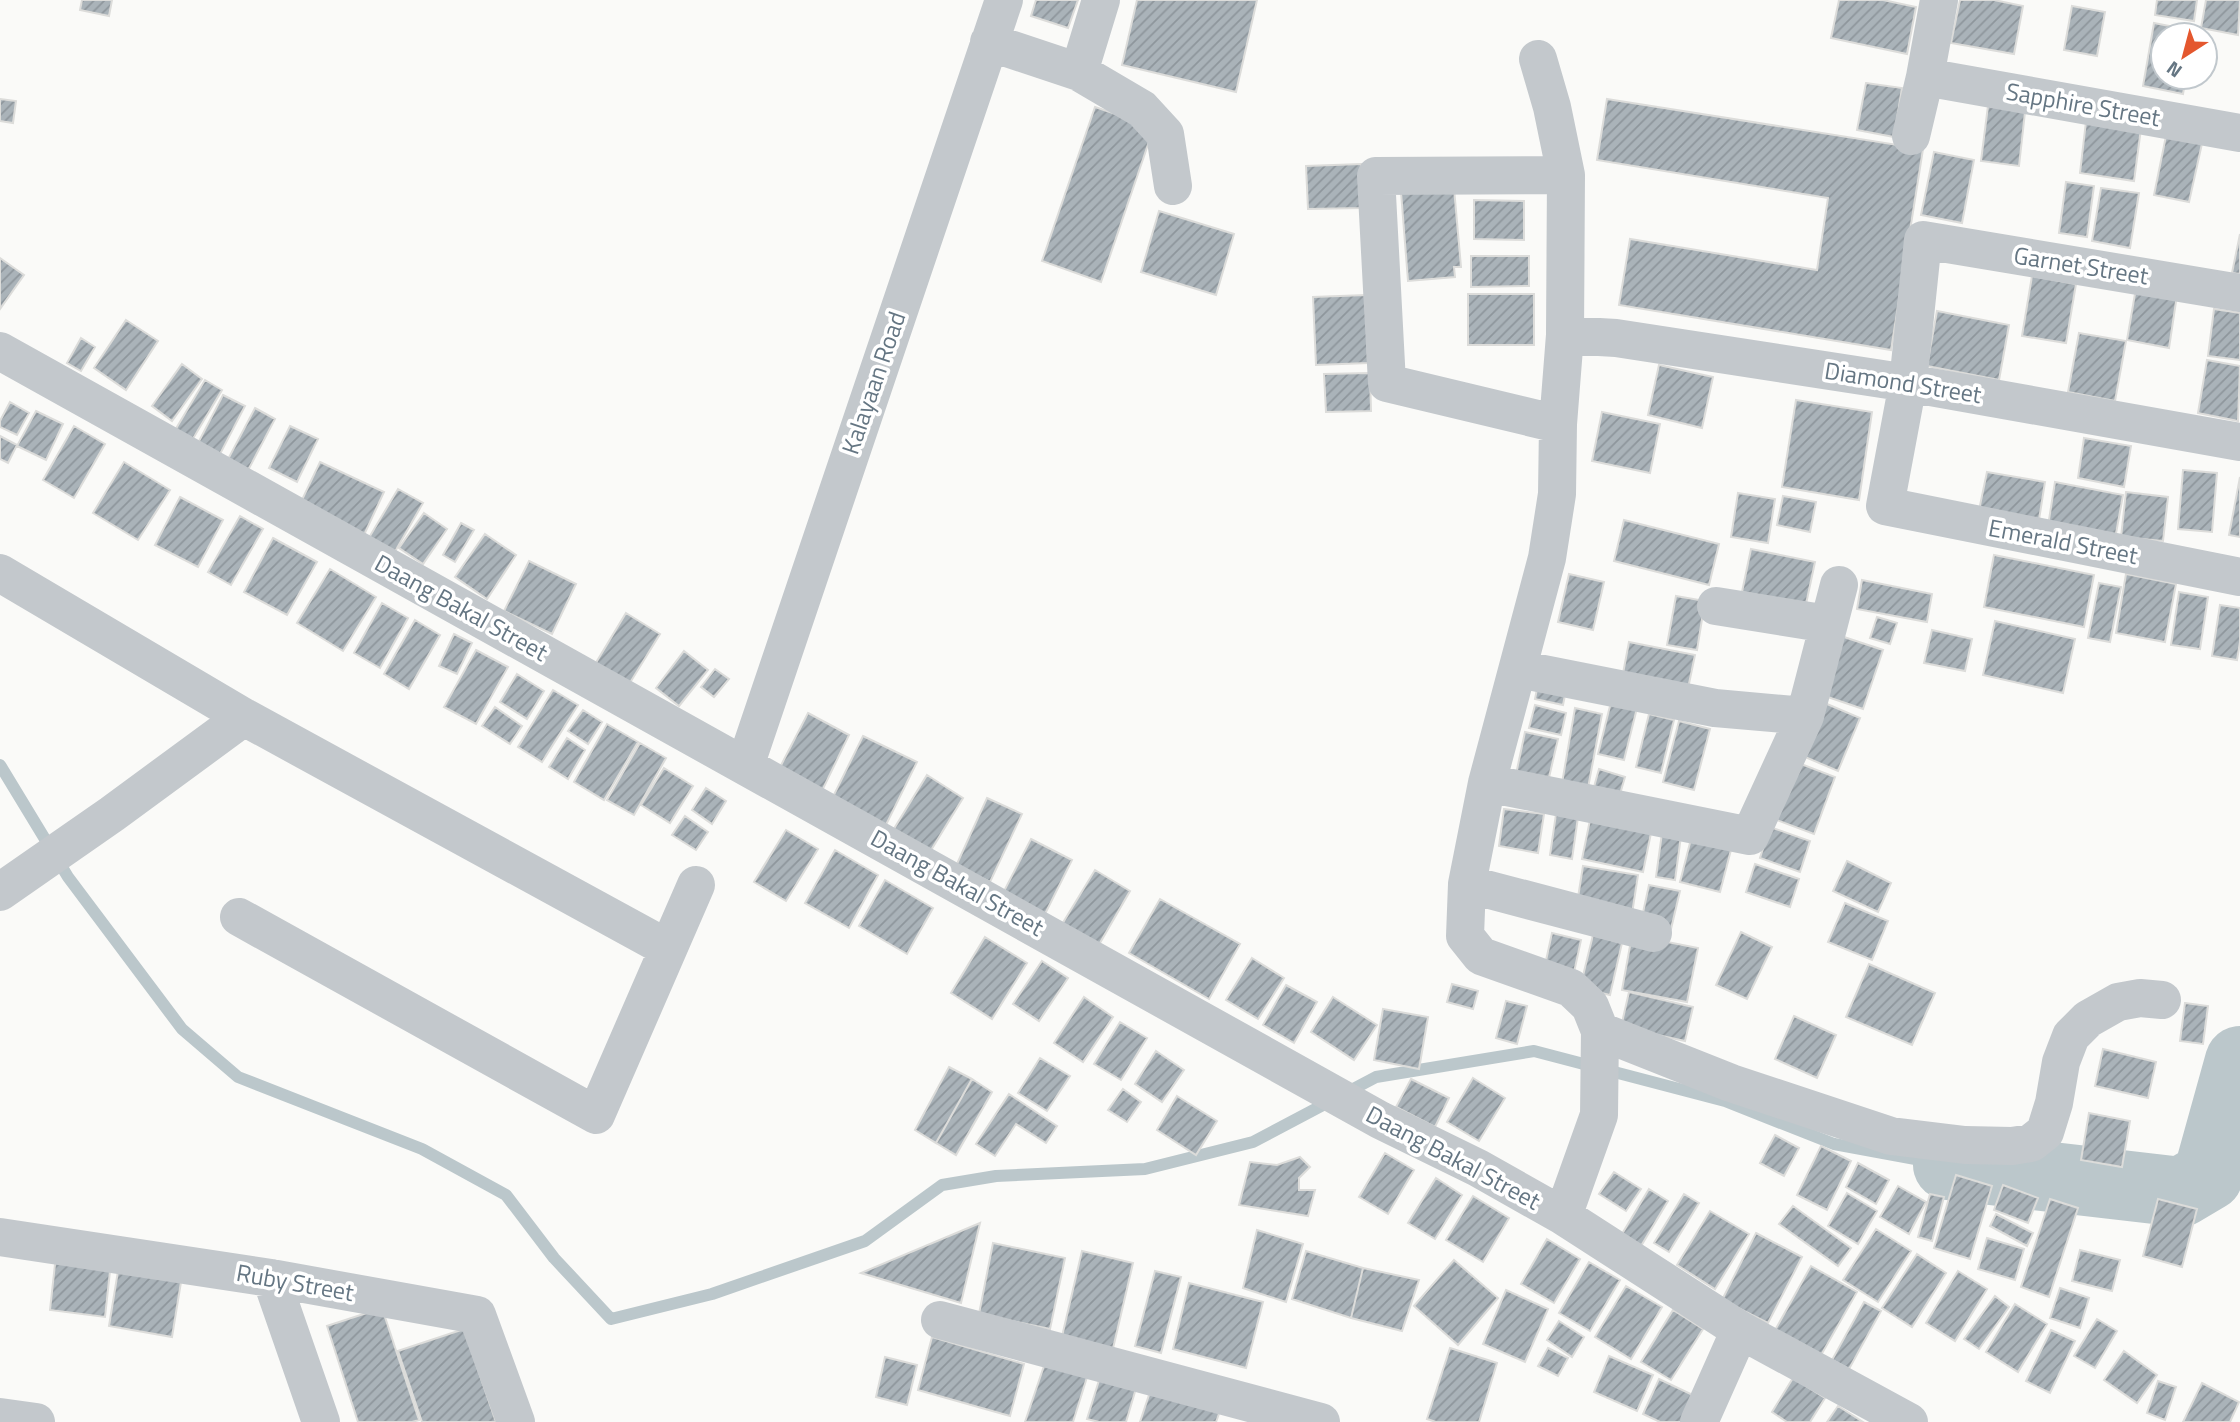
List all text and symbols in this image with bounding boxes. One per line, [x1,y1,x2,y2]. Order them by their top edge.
north arrow [2149,21,2219,91]
text: N [2160,55,2188,86]
street label: Sapphire Street [2003,73,2164,135]
street label: Garnet Street [2011,237,2152,293]
street label: Kalayaan Road [832,307,914,459]
street label: Diamond Street [1822,352,1985,412]
street label: Emerald Street [1986,509,2141,573]
street label: Daang Bakal Street [368,545,555,670]
street label: Daang Bakal Street [864,820,1051,945]
street label: Daang Bakal Street [1360,1096,1548,1219]
street label: Ruby Street [234,1254,357,1310]

